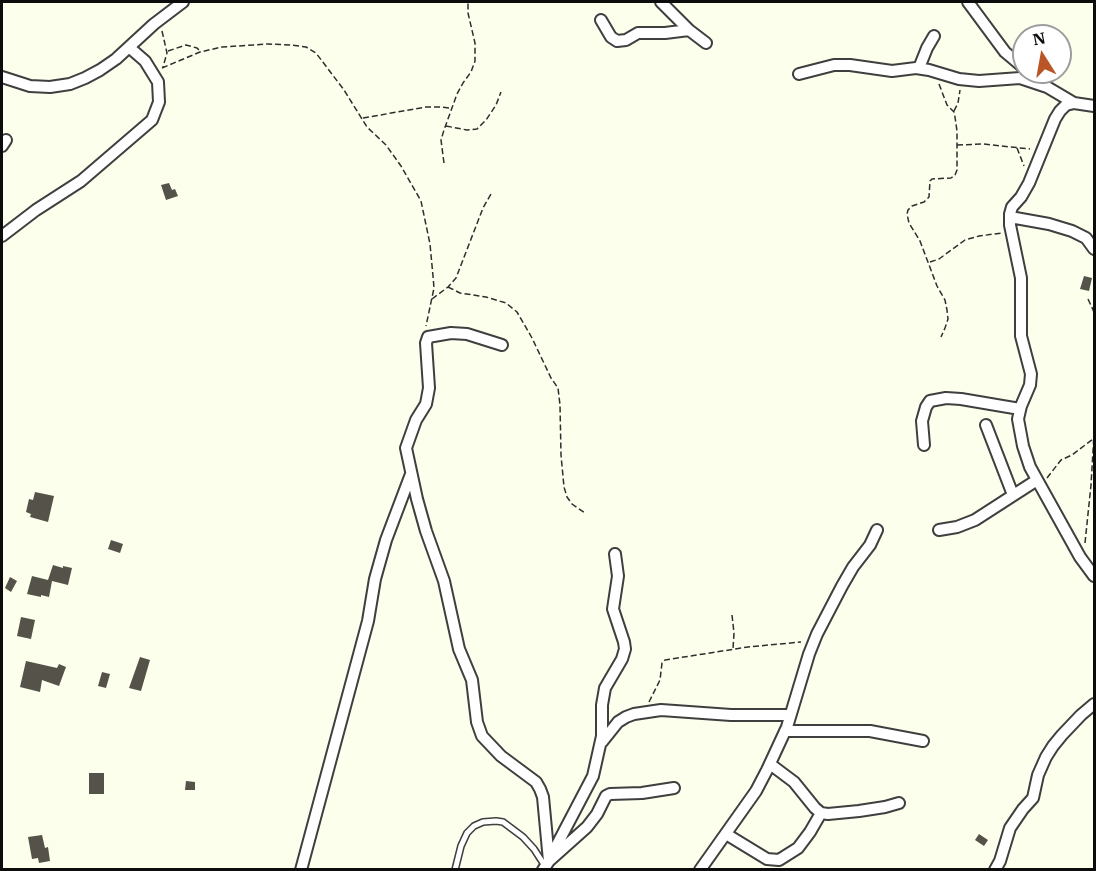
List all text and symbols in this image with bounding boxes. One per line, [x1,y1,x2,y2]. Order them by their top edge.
north arrow [1012,24,1072,84]
text: N [1031,27,1047,49]

